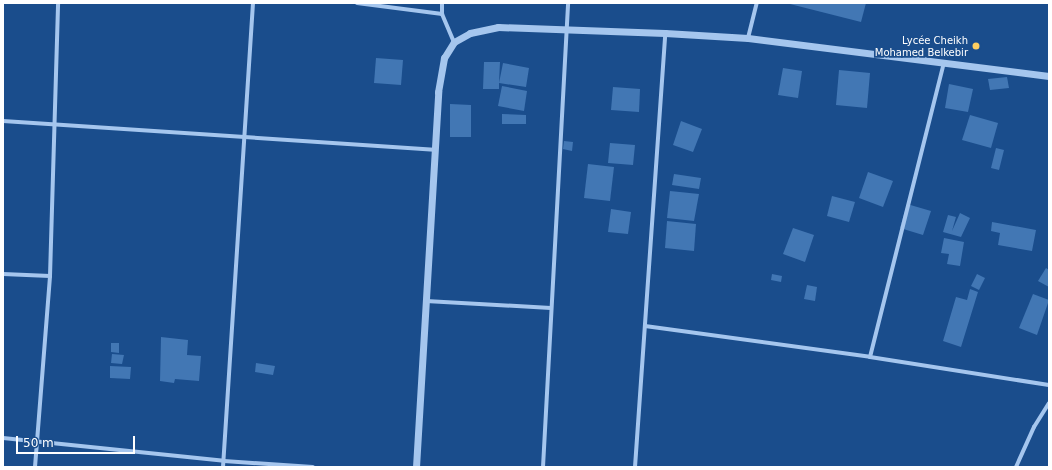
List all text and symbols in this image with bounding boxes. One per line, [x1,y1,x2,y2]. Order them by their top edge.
place label: Lycée Cheikh Mohamed Belkebir [875,34,968,58]
marker: Lycée Cheikh Mohamed Belkebir [971,41,981,51]
scale bar [18,428,137,454]
text: 50 m [23,436,54,450]

